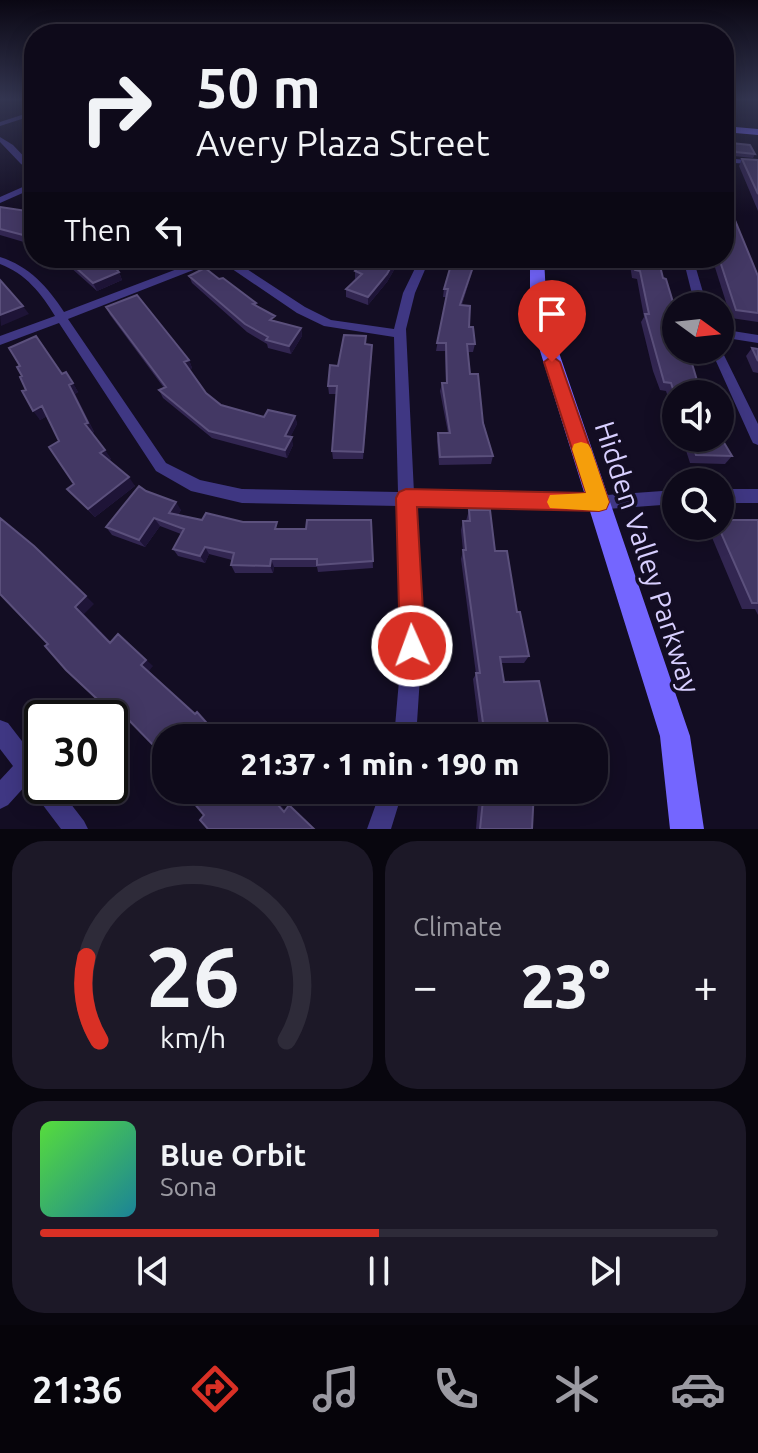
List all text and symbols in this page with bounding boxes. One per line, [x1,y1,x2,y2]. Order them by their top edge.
icon: right [64,56,168,160]
text: 50 m [196,56,321,119]
text: Avery Plaza Street [196,122,490,163]
icon: left [148,208,192,252]
text: Then [64,213,132,247]
pin [518,280,586,362]
icon: arrive [530,292,574,336]
north arrow [662,292,734,364]
map controls [662,292,734,540]
button: sound [662,380,734,452]
street label: Hidden Valley Parkway [589,417,707,697]
button: search [662,468,734,540]
position arrow [370,604,454,688]
speed limit sign: 30 [24,700,128,804]
text: 21:37 · 1 min · 190 m [241,747,519,781]
text: Climate [413,912,502,941]
text: 26 [146,929,239,1023]
text: 23° [521,952,610,1019]
text: − [413,961,438,1010]
text: + [693,961,718,1010]
text: km/h [160,1021,226,1053]
text: Blue Orbit [160,1138,306,1172]
text: Sona [160,1172,217,1201]
icon: previous [131,1249,175,1293]
icon: pause [357,1249,401,1293]
icon: next [583,1249,627,1293]
icon: directions [187,1361,243,1417]
icon: music [308,1361,364,1417]
icon: phone [428,1361,484,1417]
icon: climate [549,1361,605,1417]
icon: car [670,1361,726,1417]
text: 21:36 [32,1369,122,1410]

